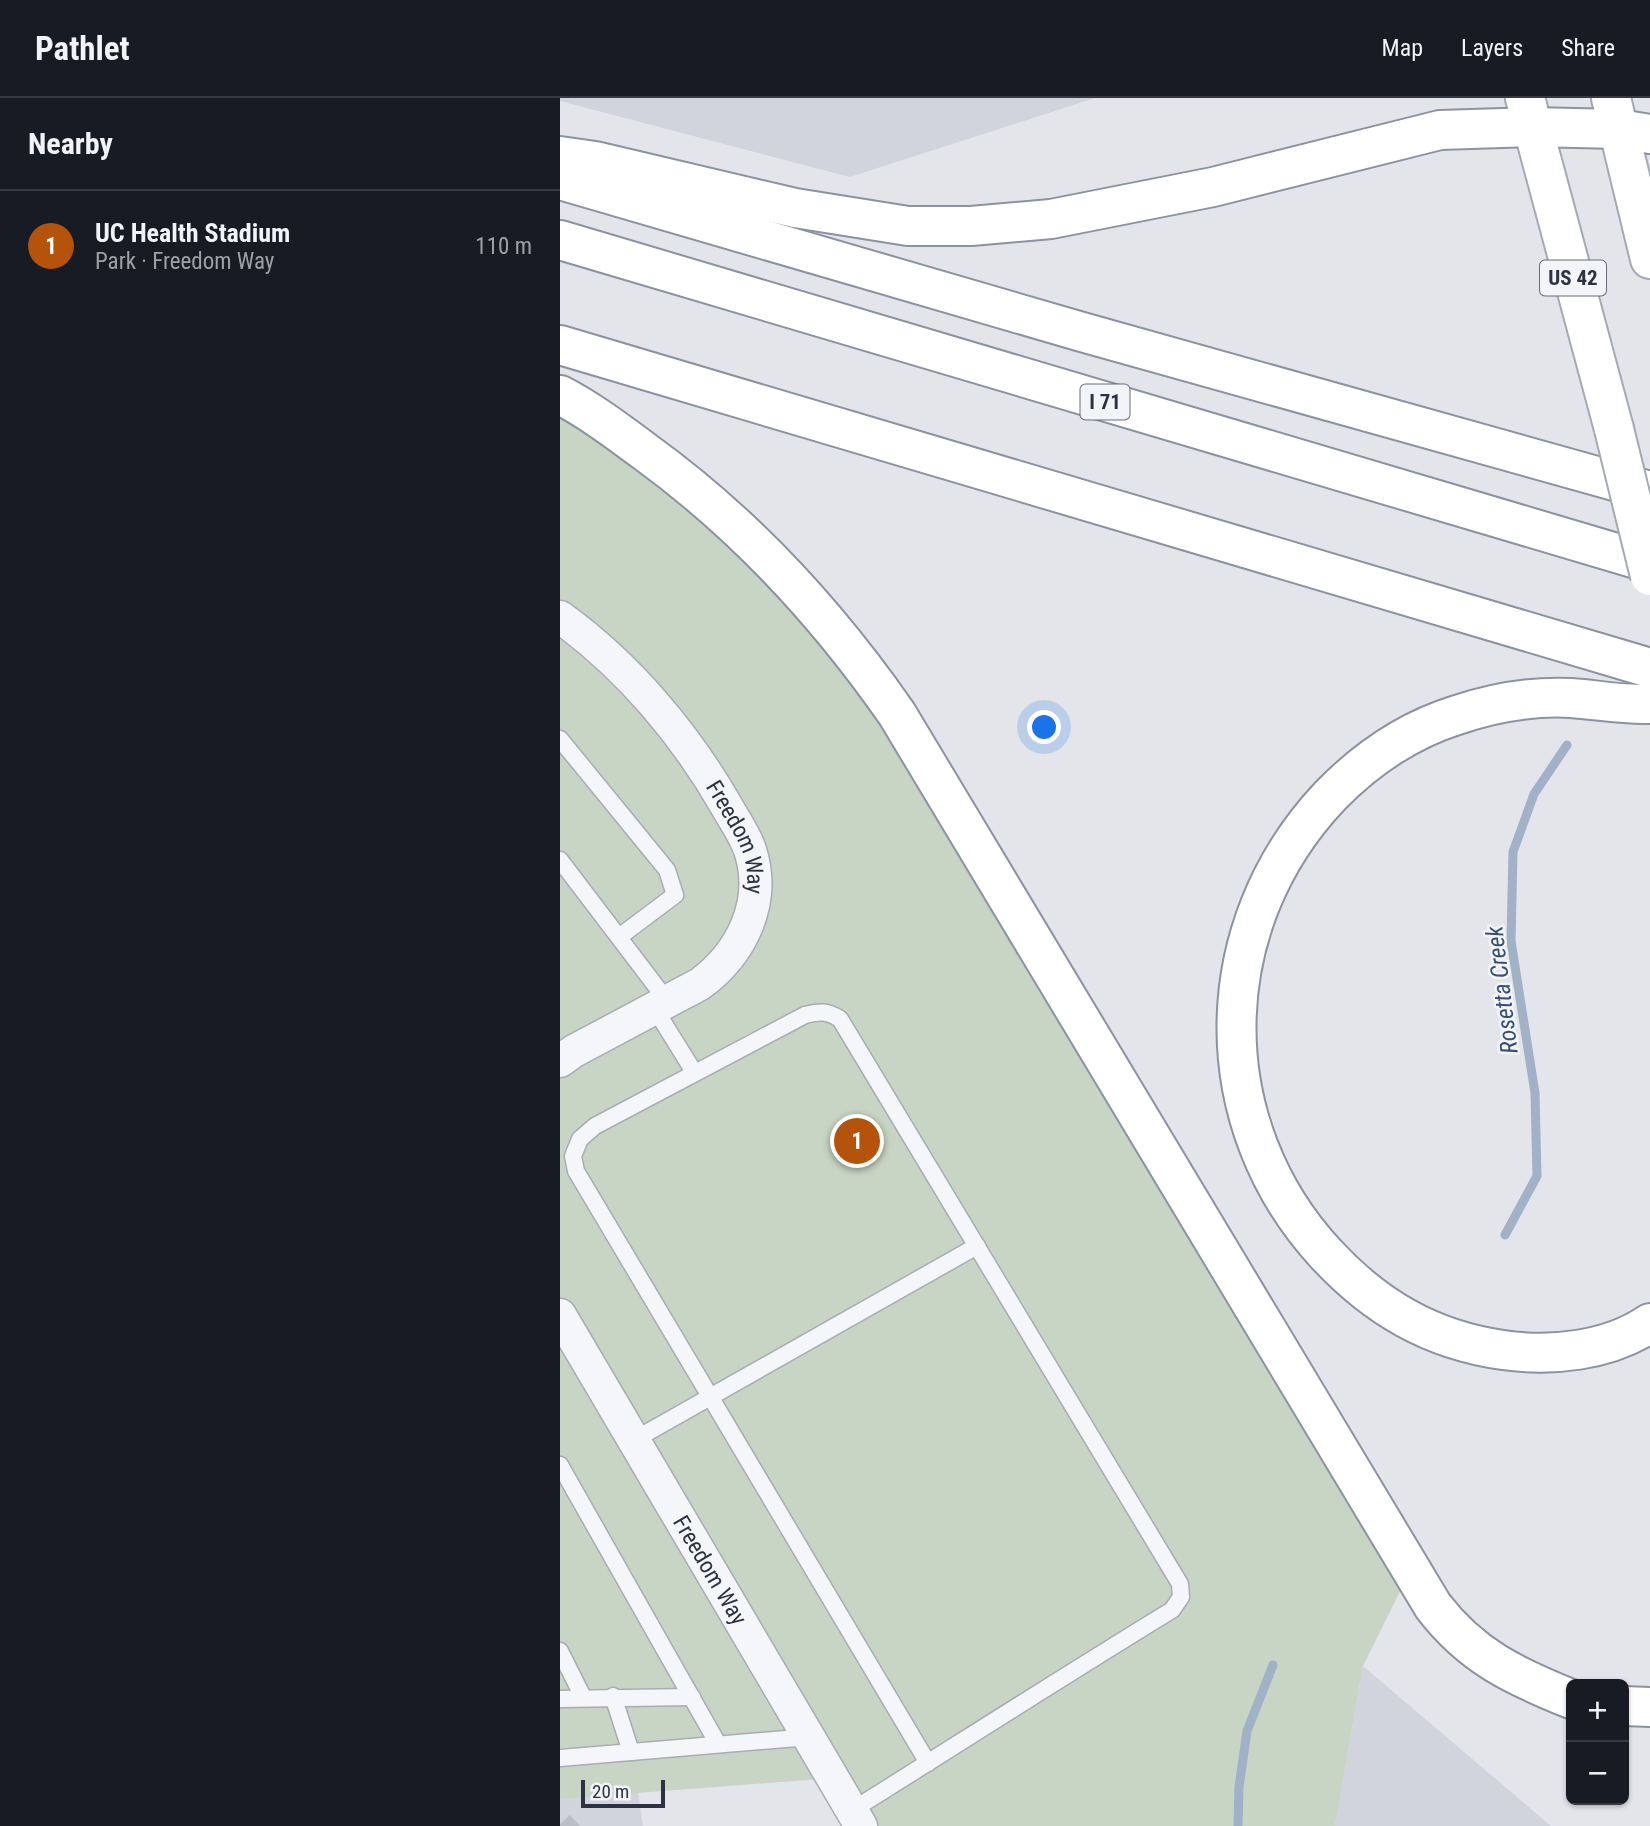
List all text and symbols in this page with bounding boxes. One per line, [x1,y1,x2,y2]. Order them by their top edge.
text: Pathlet [35,29,130,68]
text: Map [1382,34,1423,62]
text: Layers [1461,34,1523,62]
text: Share [1561,34,1615,62]
text: Nearby [28,126,113,161]
text: UC Health Stadium [95,218,290,248]
text: 1 [45,233,57,260]
text: 110 m [475,233,532,260]
text: Park · Freedom Way [95,248,274,275]
road number: US 42 [1540,260,1606,296]
road number: I 71 [1080,384,1130,420]
your location [1027,710,1061,744]
street label: Freedom Way [701,775,769,895]
water label: Rosetta Creek [1480,924,1524,1055]
pin: 1 [834,1115,880,1167]
street label: Freedom Way [668,1510,753,1630]
map controls [1566,1679,1629,1805]
button: + [1566,1679,1629,1742]
button: − [1566,1742,1629,1805]
scale bar [581,1777,665,1809]
text: 20 m [592,1780,629,1803]

